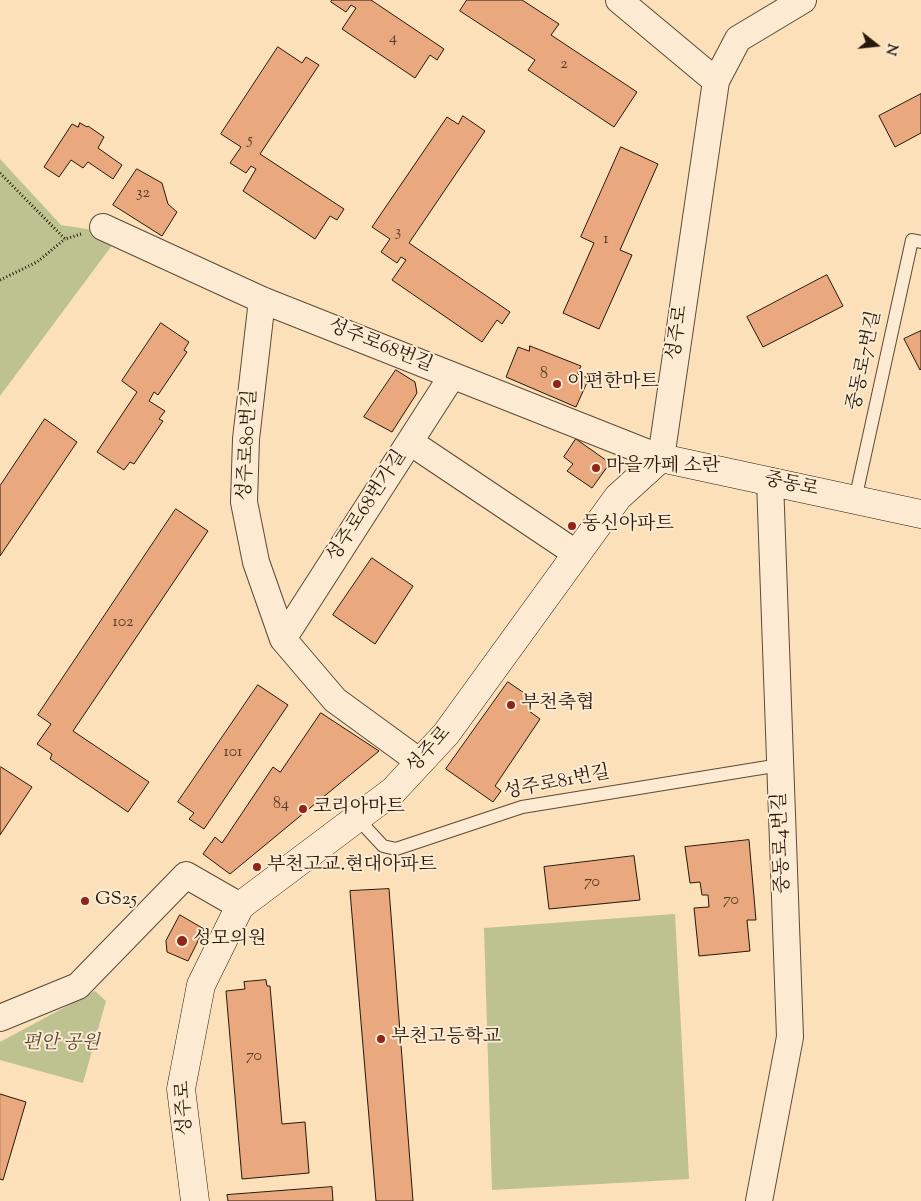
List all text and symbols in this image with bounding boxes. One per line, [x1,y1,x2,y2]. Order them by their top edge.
north arrow [851,20,901,70]
house number: 4 [389,29,397,49]
text: N [879,41,902,57]
house number: 2 [560,55,568,75]
house number: 5 [247,131,253,151]
house number: 32 [136,184,150,204]
house number: 3 [395,223,401,243]
house number: 1 [603,230,609,250]
street label: 성주로 [664,304,694,362]
street label: 중동로7번길 [844,309,888,413]
street label: 성주로68번길 [324,316,436,378]
house number: 8 [540,365,548,385]
place label: 이편한마트 [567,373,659,395]
marker: 이편한마트 [551,378,563,390]
street label: 성주로80번길 [235,389,263,501]
street label: 성주로68번가길 [323,447,413,567]
place label: 마을까페 소란 [606,457,720,479]
marker: 마을까페 소란 [590,462,602,474]
street label: 중동로 [762,469,820,503]
place label: 동신아파트 [582,515,674,537]
marker: 동신아파트 [566,520,578,532]
house number: 102 [112,613,134,633]
place label: 부천축협 [521,694,594,716]
marker: 부천축협 [505,699,517,711]
street label: 성주로 [403,723,457,779]
house number: 101 [223,743,243,763]
street label: 성주로81번길 [502,763,612,805]
street label: 중동로4번길 [770,792,796,894]
house number: 84 [273,795,289,815]
place label: 코리아마트 [313,798,405,820]
marker: 코리아마트 [297,803,309,815]
place label: 부천고교.현대아파트 [267,856,437,878]
marker: 부천고교.현대아파트 [251,861,263,873]
house number: 70 [584,873,600,893]
place label: GS25 [95,890,137,912]
house number: 70 [723,891,739,911]
marker: GS25 [79,895,91,907]
place label: 성모의원 [193,930,266,952]
marker: 성모의원 [175,934,189,948]
place label: 부천고등학교 [391,1028,501,1050]
marker: 부천고등학교 [375,1033,387,1045]
park label: 편안 공원 [22,1034,100,1056]
house number: 70 [246,1047,262,1067]
street label: 성주로 [173,1080,199,1136]

